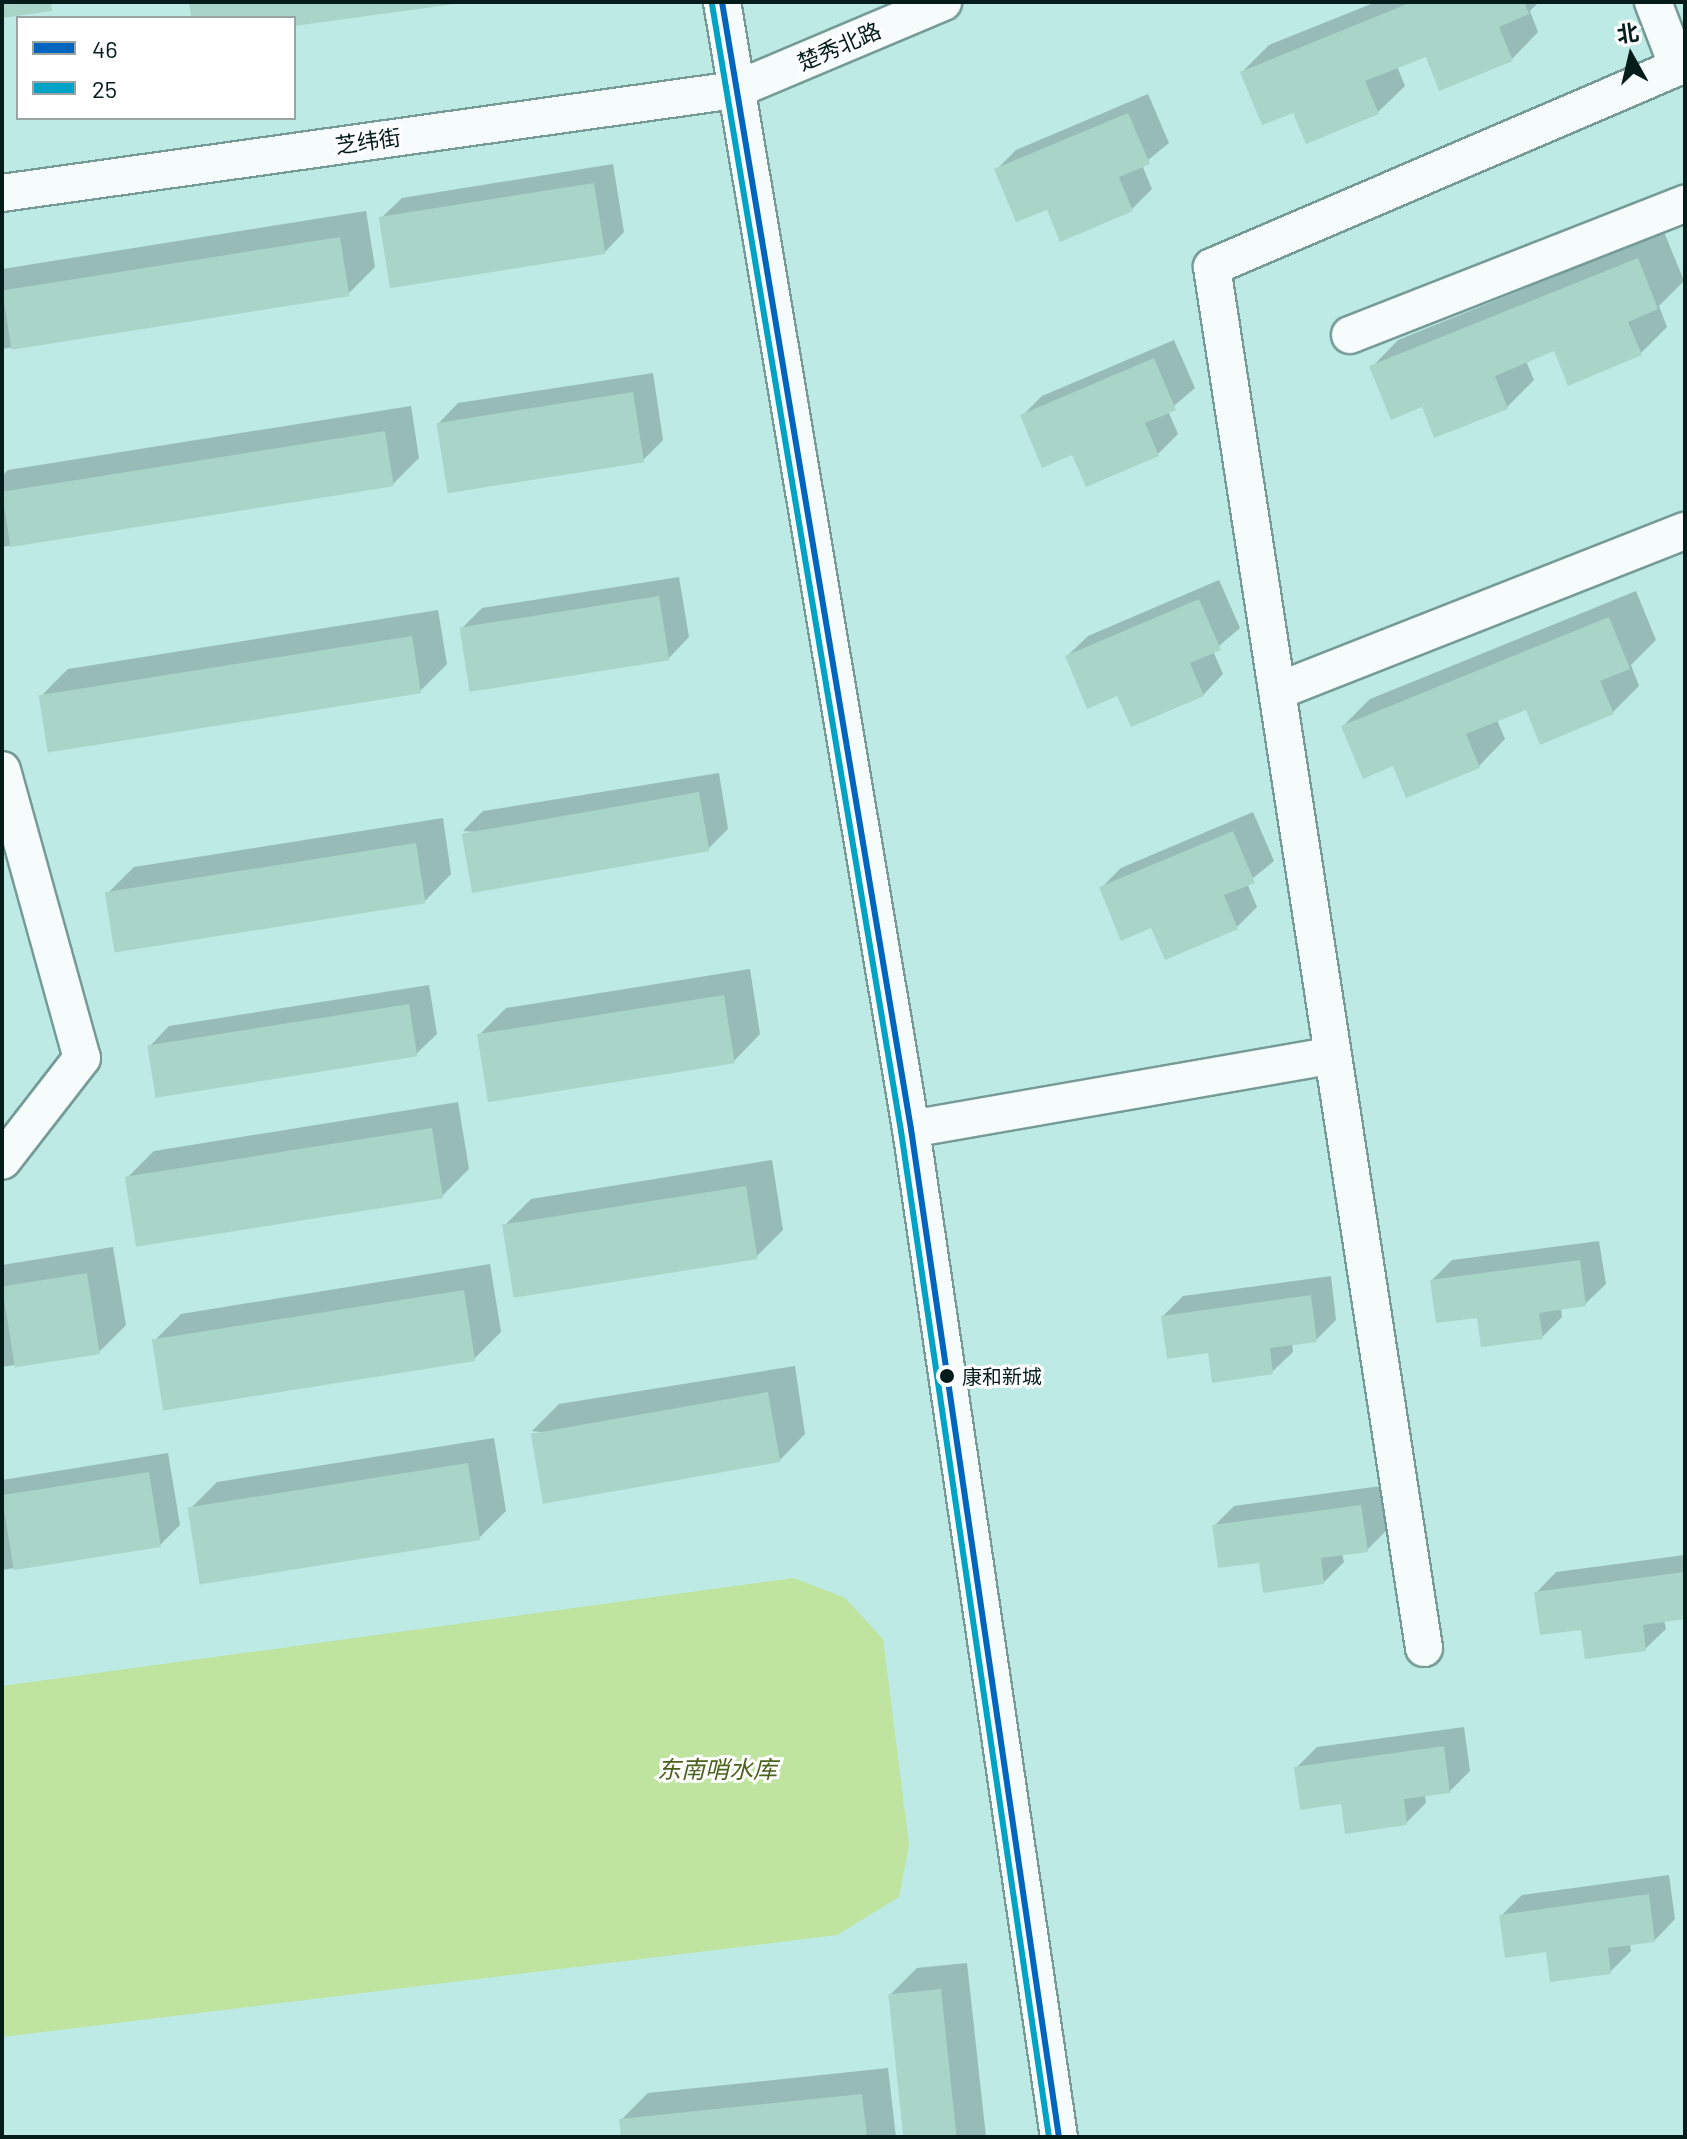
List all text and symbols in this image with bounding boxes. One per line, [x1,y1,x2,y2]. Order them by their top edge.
legend [16,16,296,120]
north arrow [1591,16,1671,96]
street label: 楚秀北路 [793,17,885,75]
text: 北 [1615,18,1640,47]
text: 46 [92,34,118,63]
text: 25 [92,74,117,103]
street label: 芝纬街 [333,123,403,159]
place label: 康和新城 [962,1364,1042,1388]
marker: 康和新城 [939,1368,955,1384]
water label: 东南哨水库 [657,1755,777,1783]

